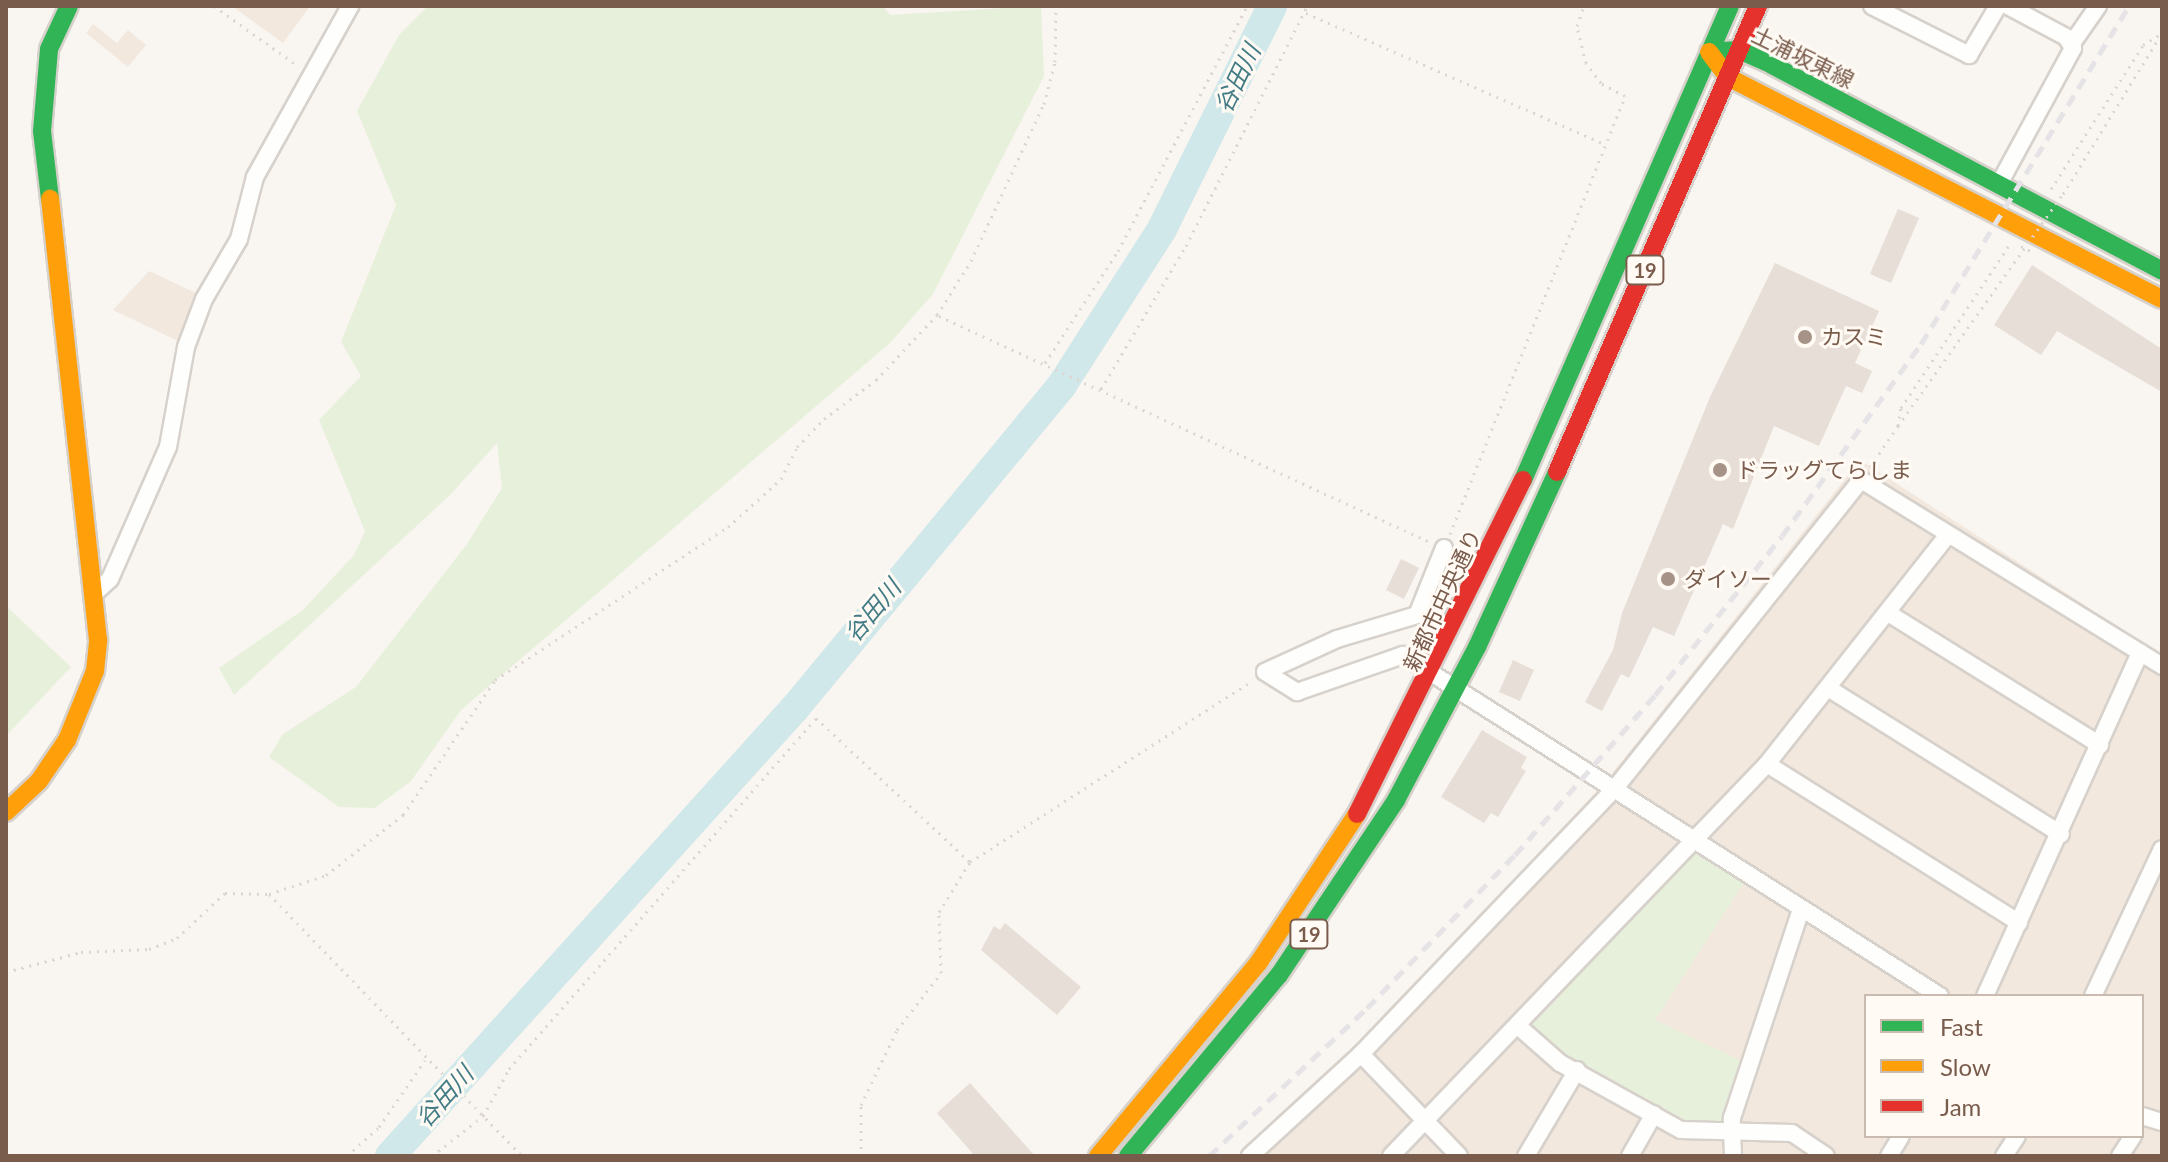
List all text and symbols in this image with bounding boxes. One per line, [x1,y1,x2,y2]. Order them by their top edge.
street label: 土浦坂東線 [1748,21,1858,93]
water label: 谷田川 [1208,39,1266,117]
road number: 19 [1625,254,1665,286]
place label: カスミ [1821,324,1887,350]
marker: カスミ [1796,328,1814,346]
place label: ドラッグてらしま [1736,457,1912,483]
marker: ドラッグてらしま [1711,461,1729,479]
street label: 新都市中央通り [1397,525,1487,675]
place label: ダイソー [1684,566,1772,592]
marker: ダイソー [1659,570,1677,588]
water label: 谷田川 [838,573,906,647]
road number: 19 [1289,918,1329,950]
legend [1864,994,2144,1138]
text: Fast [1940,1012,1983,1041]
text: Slow [1940,1052,1991,1081]
water label: 谷田川 [409,1060,479,1132]
text: Jam [1940,1092,1981,1121]

